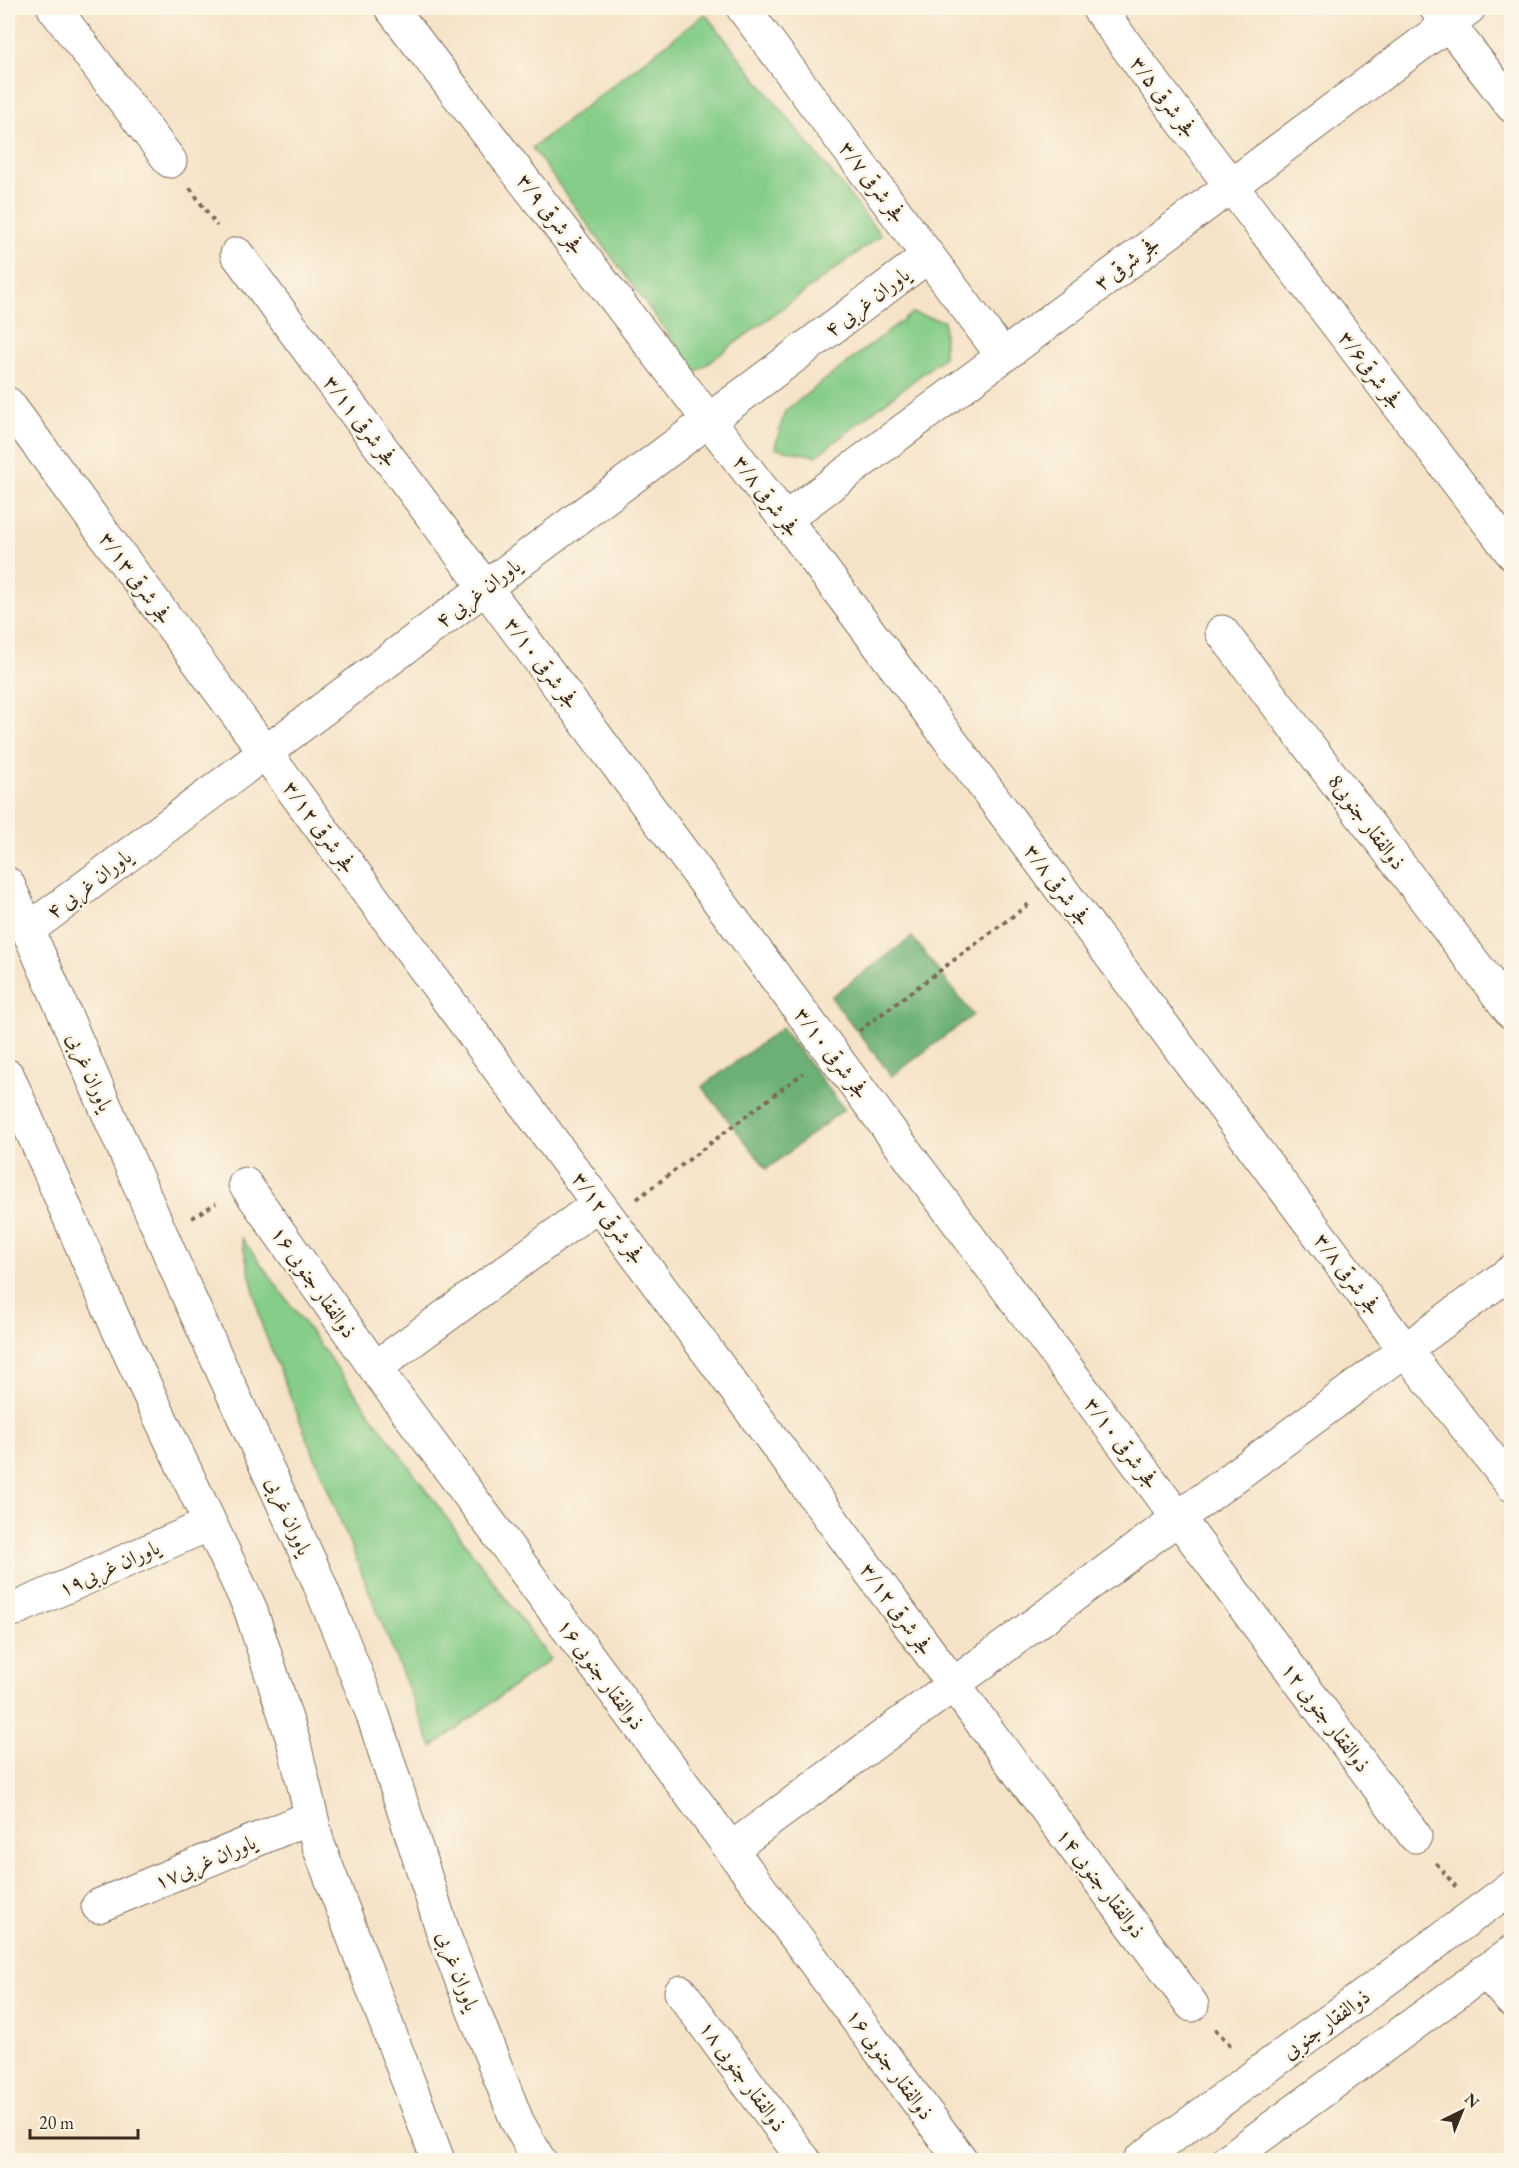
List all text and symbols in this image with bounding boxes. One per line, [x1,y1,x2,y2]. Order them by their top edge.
street label: ۳/۵ فجر شرقی [1124,50,1204,144]
street label: ۳/۷ فجر شرقی [833,135,913,229]
street label: ۳/۹ فجر شرقی [510,167,592,261]
street label: ۳ فجر شرقی [1088,229,1166,297]
street label: ۴ یاوران غربی [819,260,917,344]
street label: فجر شرقی۳/۶ [1332,325,1410,415]
street label: ۳/۱۱ فجر شرقی [317,369,405,473]
street label: ۳/۸ فجر شرقی [727,449,807,543]
street label: ۳/۱۳ فجر شرقی [93,526,179,630]
street label: ۴ یاوران غربی [430,551,528,635]
street label: ۳/۱۰ فجر شرقی [498,611,586,715]
street label: 8ذوالفقار جنوبی [1321,769,1412,876]
street label: ۳/۱۲ فجر شرقی [277,775,363,879]
street label: ۳/۸ فجر شرقی [1018,838,1098,932]
street label: ۴ یاوران غربی [41,842,139,926]
street label: ۳/۱۰ فجر شرقی [788,1001,876,1105]
street label: یاوران غربی [59,1028,120,1117]
street label: ۳/۱۲ فجر شرقی [566,1166,652,1270]
street label: ۱۶ ذوالفقار جنوبی [264,1220,363,1344]
street label: ۳/۸ فجر شرقی [1308,1227,1388,1321]
street label: ۳/۱۰ فجر شرقی [1078,1391,1166,1495]
street label: یاوران غربی [258,1472,319,1561]
street label: یاوران غربی۱۹ [54,1533,165,1604]
street label: ۳/۱۲ فجر شرقی [854,1557,940,1661]
street label: ۱۶ ذوالفقار جنوبی [550,1613,651,1736]
street label: ۱۲ ذوالفقار جنوبی [1274,1656,1377,1779]
street label: ۱۴ ذوالفقار جنوبی [1049,1822,1152,1945]
street label: یاوران غربی۱۷ [150,1828,262,1897]
street label: یاوران غربی [429,1927,486,2016]
street label: ذوالفقار جنوبی [1276,1983,1376,2066]
street label: ۱۶ ذوالفقار جنوبی [839,2003,940,2126]
street label: ۱۸ ذوالفقار جنوبی [692,2015,793,2138]
north arrow [1432,2081,1492,2141]
text: N [1460,2088,1484,2113]
scale bar [30,2102,138,2140]
text: 20 m [39,2111,74,2134]

